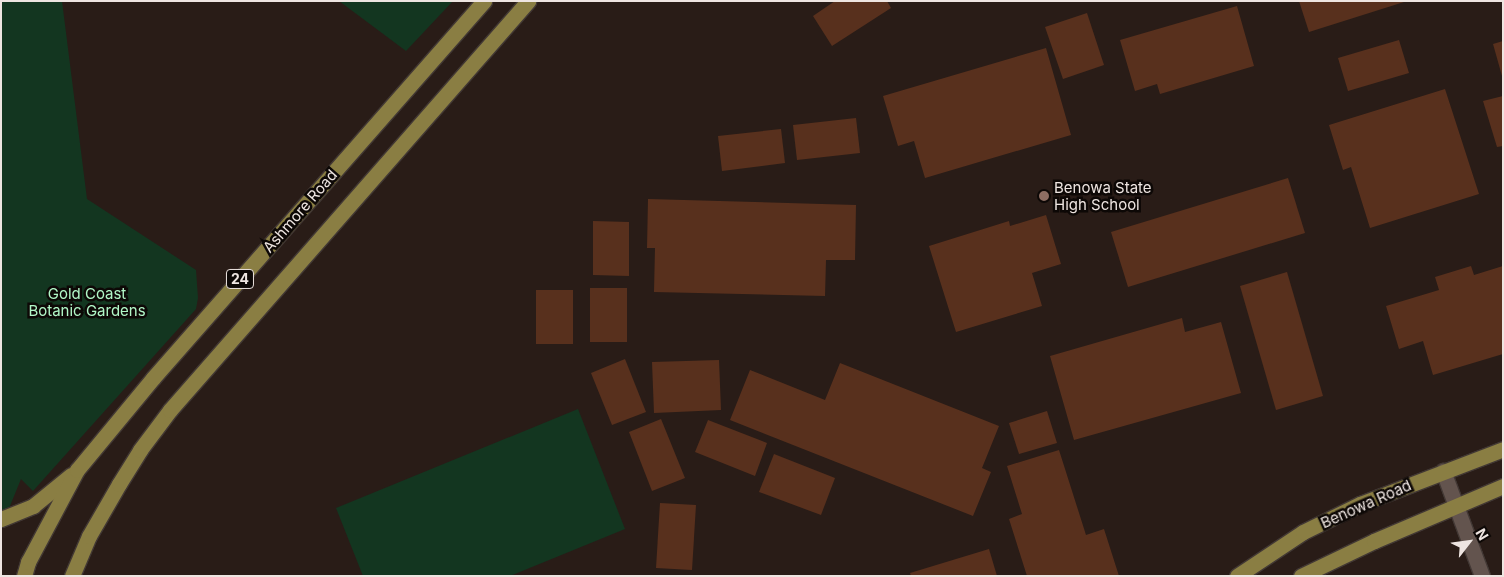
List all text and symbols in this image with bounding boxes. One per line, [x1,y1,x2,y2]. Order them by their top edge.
street label: Ashmore Road [259,166,341,256]
place label: Benowa State High School [1054,178,1152,213]
marker: Benowa State High School [1038,190,1050,202]
road number: 24 [225,268,255,290]
park label: Gold Coast Botanic Gardens [28,284,146,319]
street label: Benowa Road [1318,476,1414,532]
north arrow [1444,517,1494,567]
text: N [1472,525,1492,543]

